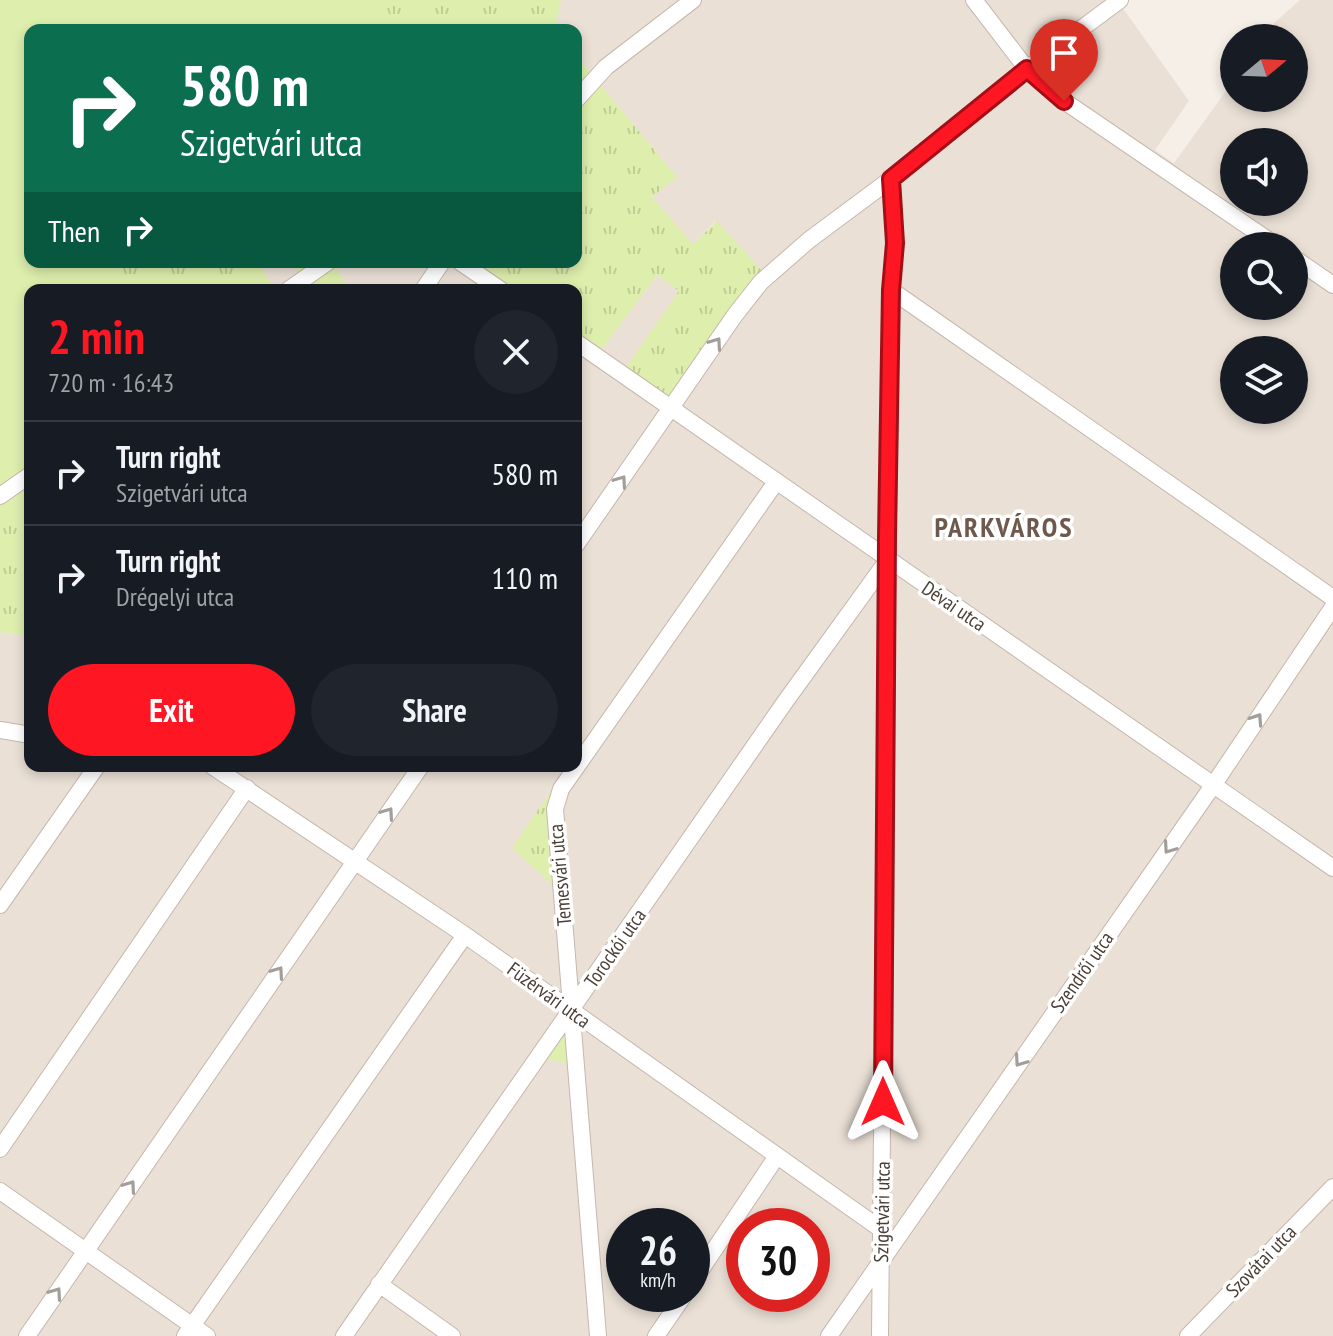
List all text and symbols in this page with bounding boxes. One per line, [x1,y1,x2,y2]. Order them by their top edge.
pin [1030,19,1098,101]
north arrow [1220,24,1308,112]
map controls [1220,24,1308,424]
icon: arrive [1042,31,1086,75]
text: 580 m [180,49,309,121]
icon: right [48,56,152,160]
text: Szigetvári utca [180,119,362,166]
button: sound [1220,128,1308,216]
icon: right [116,208,160,252]
text: Then [48,211,100,250]
button: search [1220,232,1308,320]
text: 2 min [48,305,145,367]
button: close [474,310,558,394]
button: layers [1220,336,1308,424]
one-way arrow [706,338,721,352]
text: 720 m · 16:43 [48,366,174,399]
text: Turn right [116,437,220,476]
icon: right [48,451,92,495]
text: 580 m [492,454,558,493]
one-way arrow [611,475,626,489]
text: Szigetvári utca [116,476,248,509]
district label: PARKVÁROS [935,508,1073,545]
text: Turn right [116,541,220,580]
icon: right [48,555,92,599]
text: 110 m [492,558,558,597]
street label: Dévai utca [917,575,991,637]
text: Drégelyi utca [116,580,234,613]
button: Exit [48,664,295,756]
button: Share [311,664,558,756]
one-way arrow [1248,714,1263,728]
one-way arrow [378,807,393,822]
street label: Temesvári utca [543,823,577,927]
one-way arrow [1164,839,1179,853]
street label: Torockói utca [578,903,652,993]
street label: Szendrői utca [1045,926,1119,1018]
street label: Füzérvári utca [502,956,596,1034]
one-way arrow [268,967,283,981]
one-way arrow [1015,1052,1030,1066]
position arrow [841,1060,925,1144]
street label: Szigetvári utca [868,1161,896,1263]
one-way arrow [120,1181,135,1195]
speed limit sign: 30 [726,1208,830,1312]
street label: Szovátai utca [1220,1219,1302,1303]
text: 26 [639,1224,677,1276]
text: km/h [640,1267,676,1293]
one-way arrow [46,1288,61,1302]

